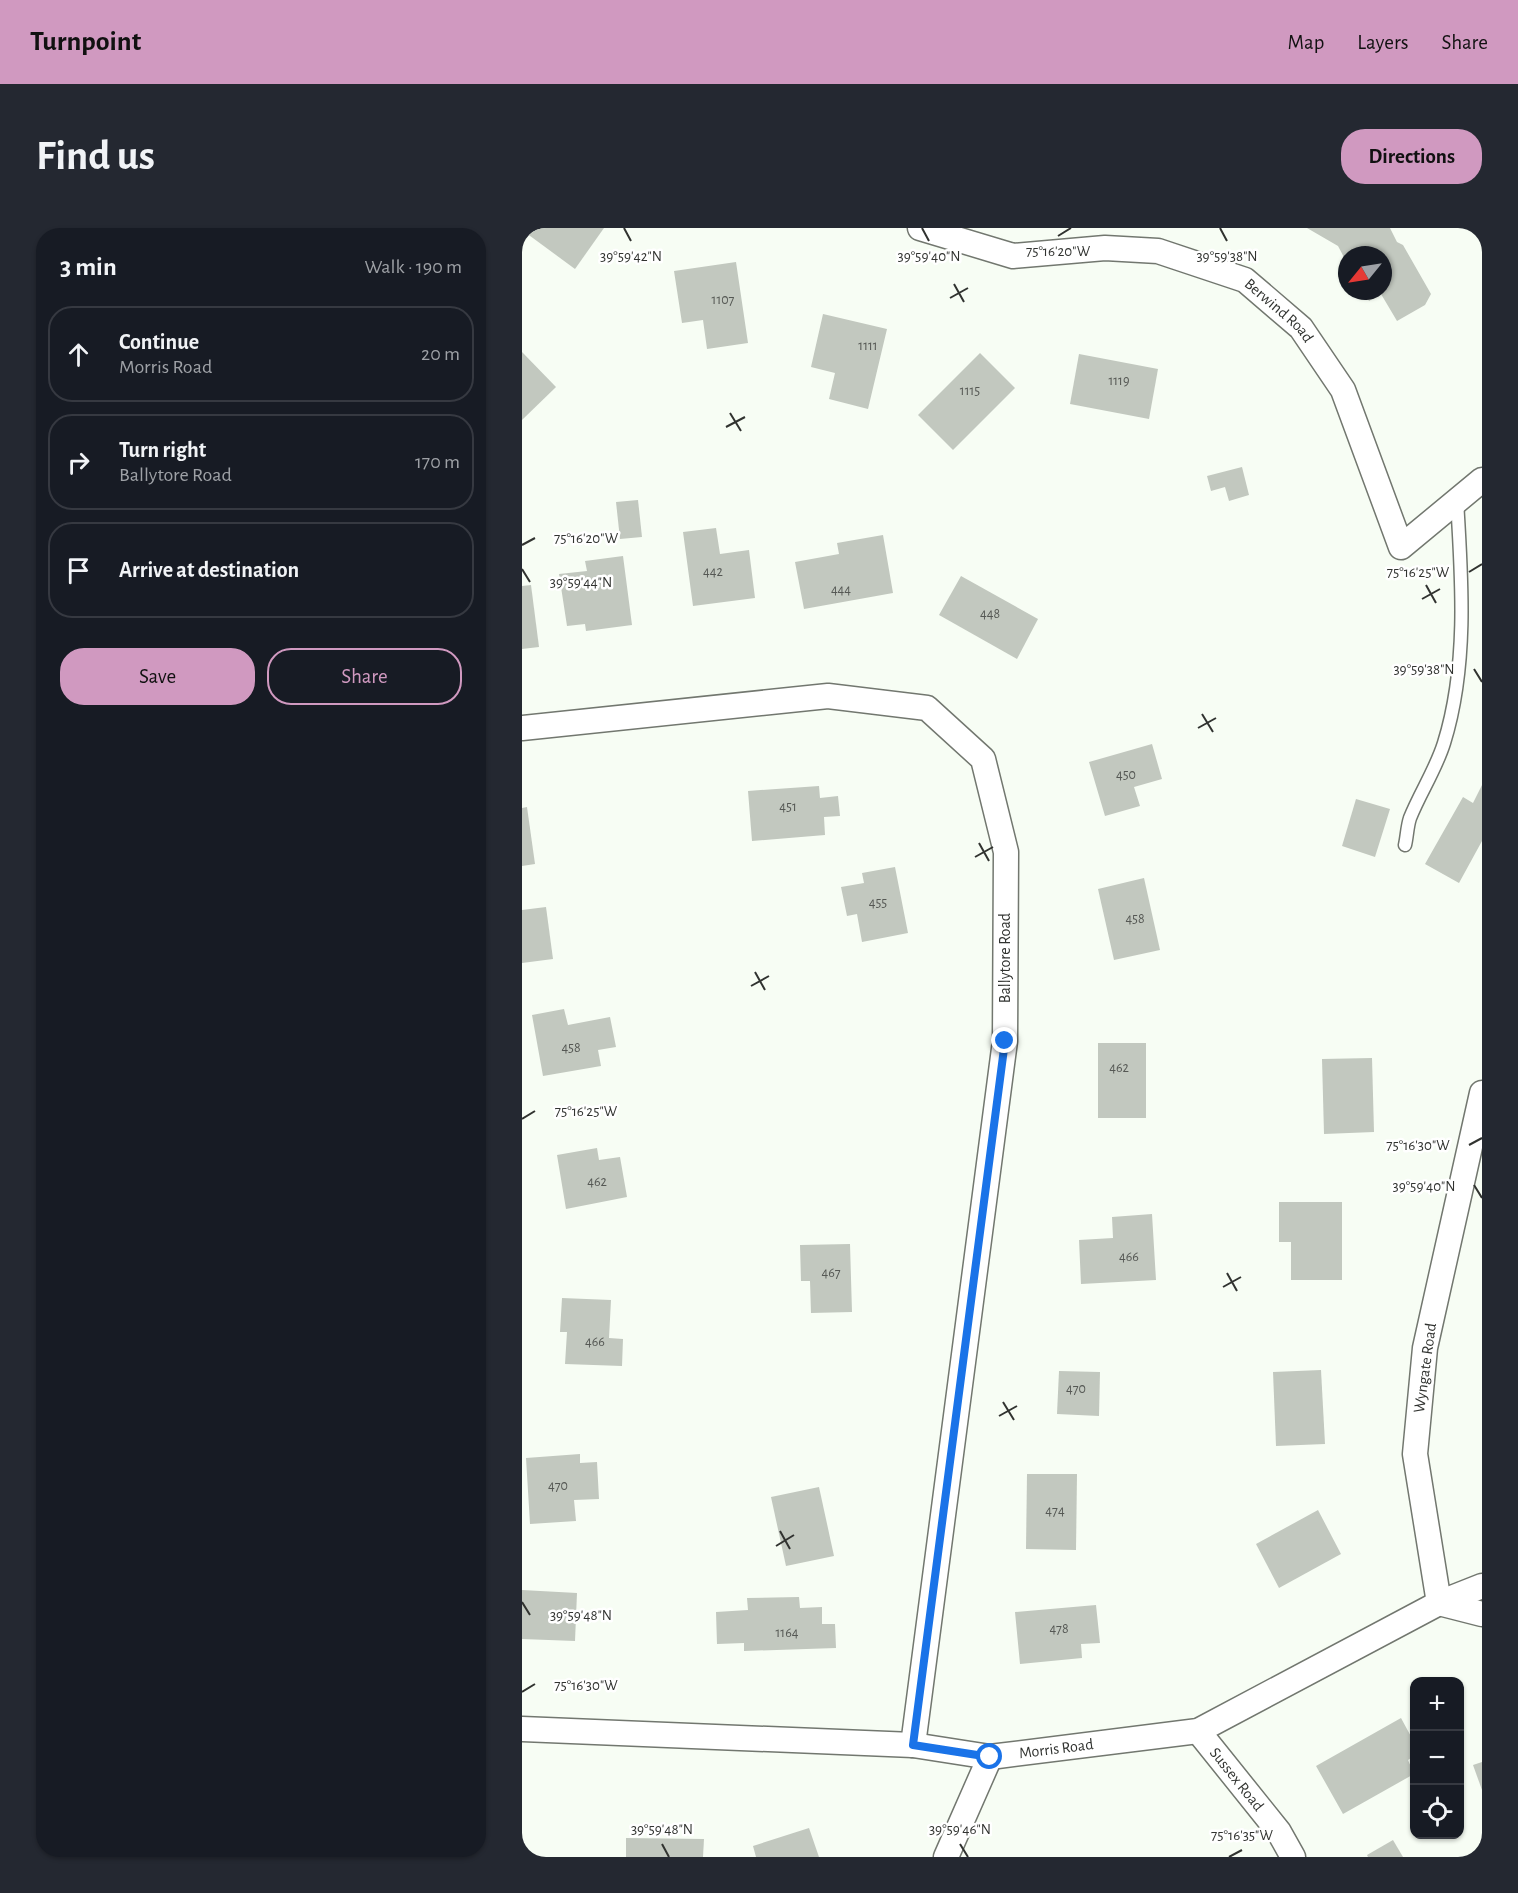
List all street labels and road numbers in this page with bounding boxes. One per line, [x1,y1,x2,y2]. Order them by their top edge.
street label: Berwind Road [1242,275,1316,345]
street label: Ballytore Road [997,913,1014,1003]
street label: Wyngate Road [1411,1322,1440,1414]
street label: Morris Road [1018,1736,1094,1761]
street label: Sussex Road [1207,1745,1267,1814]

